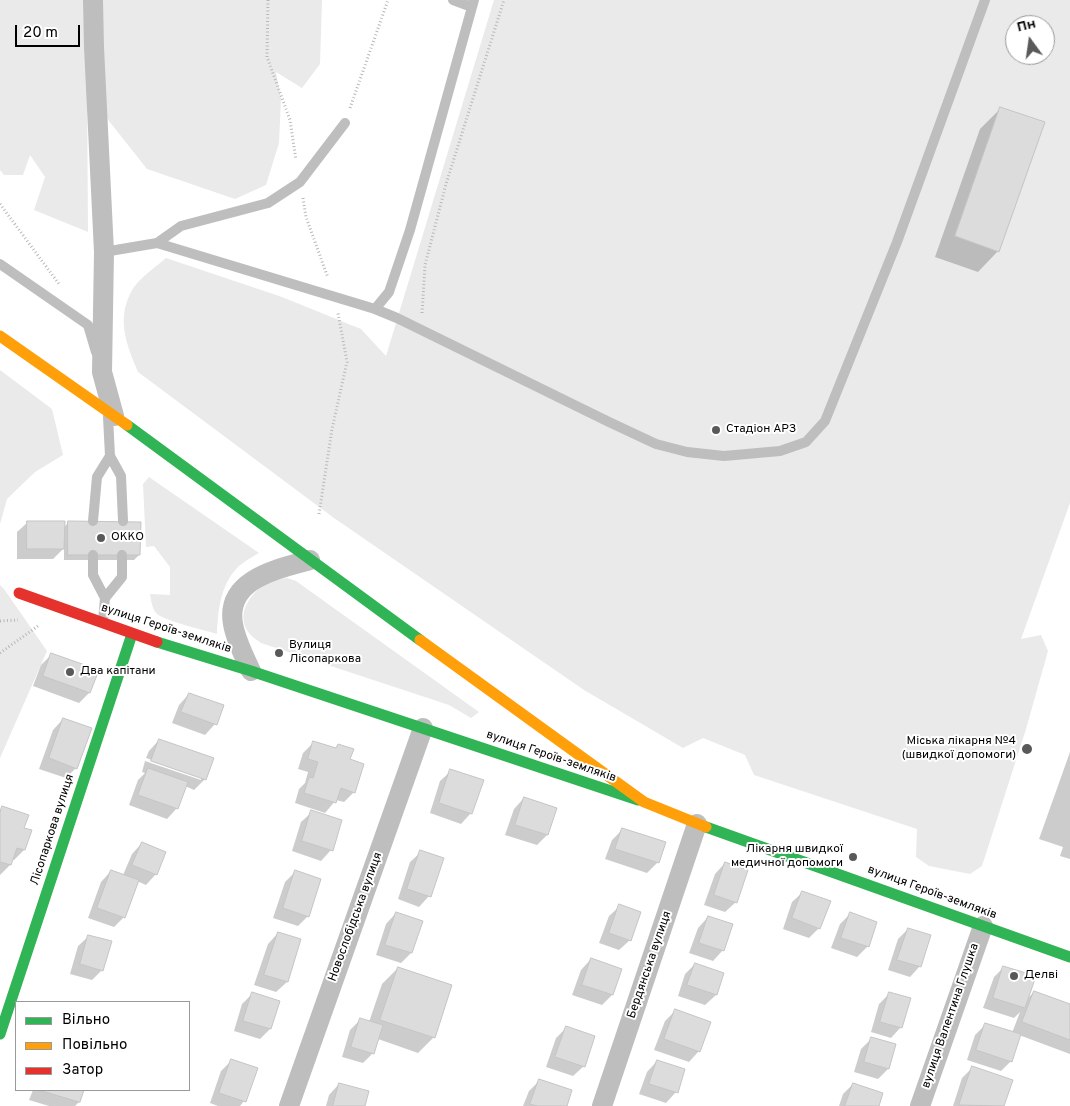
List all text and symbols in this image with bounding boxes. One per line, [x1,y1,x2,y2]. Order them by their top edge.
scale bar [18,15,82,47]
north arrow [1005,15,1055,65]
text: Пн [1015,15,1038,36]
text: 20 m [23,24,58,43]
place label: Стадіон АРЗ [726,423,796,437]
marker: Стадіон АРЗ [710,424,722,436]
place label: ОККО [111,531,144,545]
marker: ОККО [95,532,107,544]
street label: вулиця Героїв-земляків [99,601,233,657]
place label: Вулиця Лісопаркова [289,639,361,667]
marker: Вулиця Лісопаркова [273,647,285,659]
place label: Два капітани [80,665,156,679]
marker: Два капітани [64,666,76,678]
street label: вулиця Героїв-земляків [484,728,618,786]
place label: Міська лікарня №4 (швидкої допомоги) [902,735,1016,763]
marker: Міська лікарня №4 (швидкої допомоги) [1020,742,1034,756]
street label: Лісопаркова вулиця [28,773,78,887]
place label: Лікарня швидкої медичної допомоги [731,843,843,871]
street label: Новослобідська вулиця [326,850,386,984]
marker: Лікарня швидкої медичної допомоги [847,851,859,863]
street label: вулиця Героїв-земляків [865,863,999,923]
street label: Бердянська вулиця [625,909,675,1021]
street label: вулиця Валентина Глушка [919,942,983,1090]
place label: Делві [1024,969,1058,983]
marker: Делві [1008,970,1020,982]
legend [15,1001,190,1091]
text: Вільно [62,1011,110,1030]
text: Повільно [62,1036,127,1055]
text: Затор [62,1061,103,1080]

